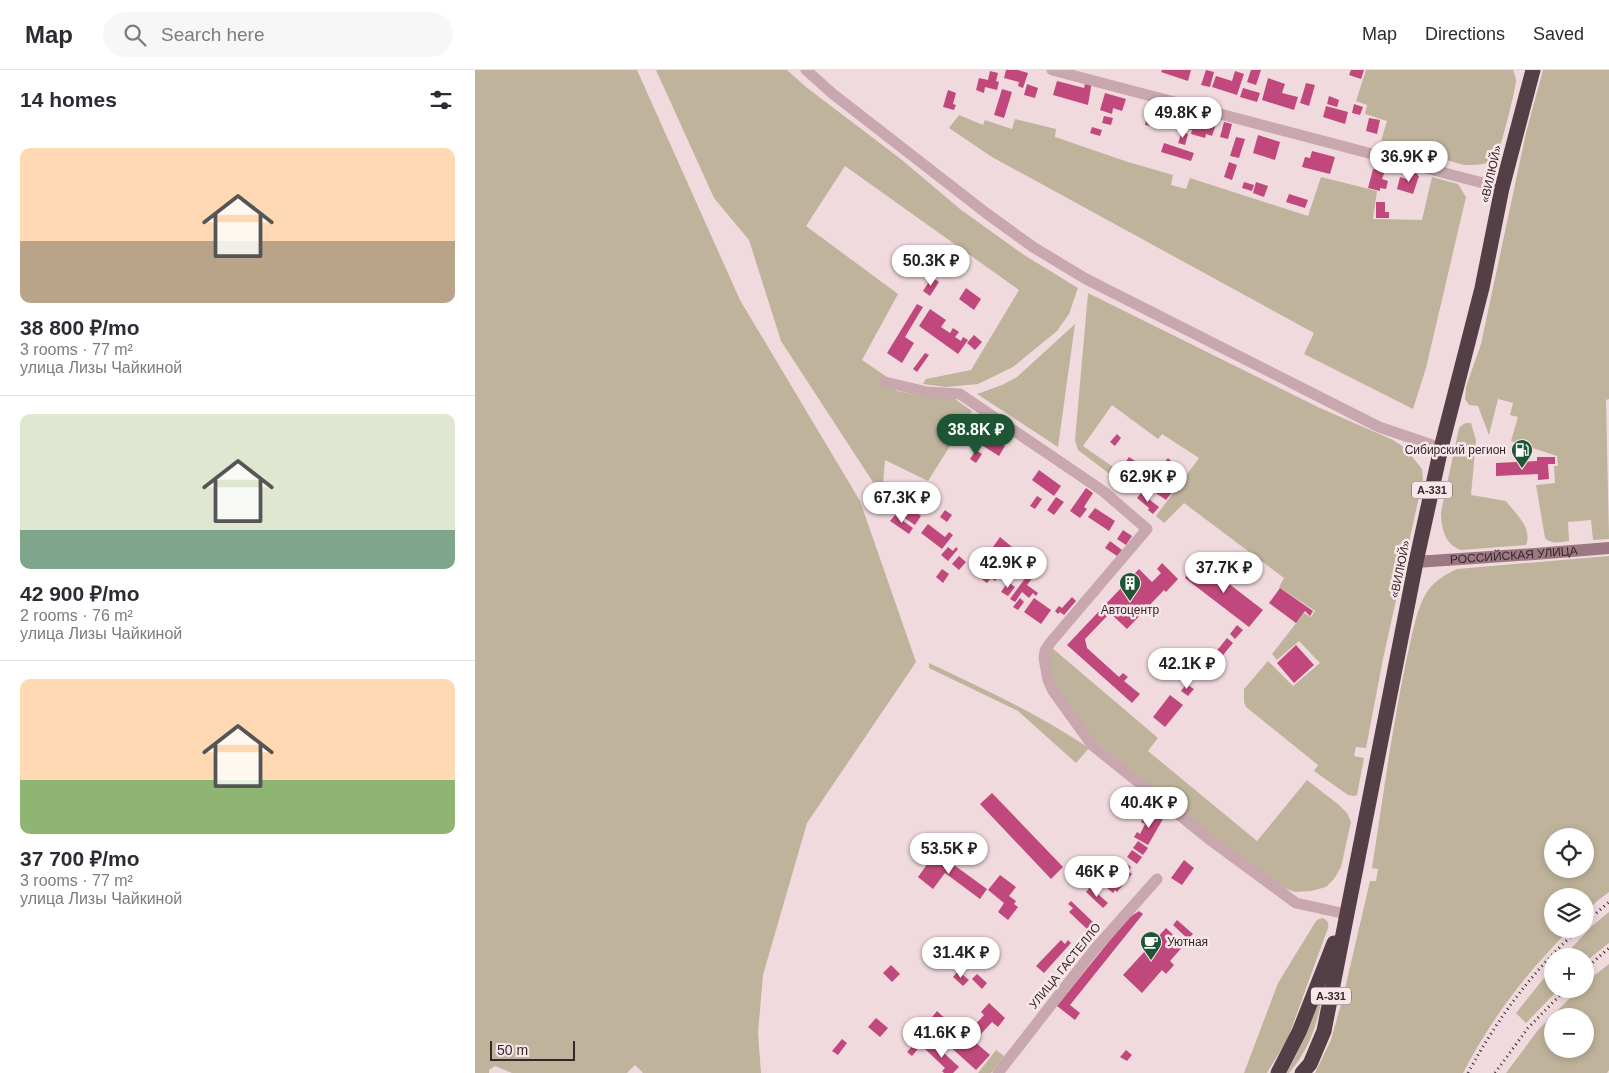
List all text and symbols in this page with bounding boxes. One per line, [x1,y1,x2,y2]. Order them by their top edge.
search box [103,12,453,57]
text: Map [25,21,73,48]
icon: search [121,21,149,49]
text: Search here [161,24,265,45]
text: Map [1362,24,1397,44]
text: Directions [1425,24,1505,44]
text: Saved [1533,24,1584,44]
icon: filters [427,86,455,114]
text: 14 homes [20,88,117,111]
pin: 49.8K ₽ [1137,97,1229,139]
text: 49.8K ₽ [1155,104,1211,121]
pin: 36.9K ₽ [1363,140,1455,183]
street label: «ВИЛЮЙ» [1477,143,1504,204]
text: 36.9K ₽ [1381,148,1437,165]
icon: home [193,181,283,271]
pin: 50.3K ₽ [885,244,977,287]
text: 50.3K ₽ [903,252,959,269]
text: 38 800 ₽/mo [20,316,140,339]
text: 3 rooms · 77 m² [20,341,133,358]
text: улица Лизы Чайкиной [20,359,182,376]
pin: 38.8K ₽ [930,414,1022,456]
text: 38.8K ₽ [948,421,1004,438]
fuel station icon: Сибирский регион [1510,438,1534,469]
place label: Сибирский регион [1405,443,1506,457]
icon: home [193,446,283,536]
pin: 62.9K ₽ [1102,460,1194,503]
text: 62.9K ₽ [1120,468,1176,485]
pin: 67.3K ₽ [856,482,948,524]
road number: А-331 [1412,482,1452,498]
text: 67.3K ₽ [874,489,930,506]
street label: «ВИЛЮЙ» [1386,538,1413,599]
street label: РОССИЙСКАЯ УЛИЦА [1449,544,1578,567]
pin: 42.9K ₽ [962,546,1054,589]
pin: 37.7K ₽ [1178,552,1270,594]
text: 42.9K ₽ [980,554,1036,571]
text: 37.7K ₽ [1196,559,1252,576]
building icon: Автоцентр [1118,571,1142,602]
text: 42 900 ₽/mo [20,582,140,605]
place label: Автоцентр [1101,603,1160,617]
text: 2 rooms · 76 m² [20,607,133,624]
text: улица Лизы Чайкиной [20,625,182,642]
pin: 42.1K ₽ [1141,648,1233,690]
text: 42.1K ₽ [1159,655,1215,672]
icon: home [193,711,283,801]
pin: 40.4K ₽ [1103,786,1195,829]
text: 40.4K ₽ [1121,794,1177,811]
map controls [1544,828,1594,1058]
button: locate [1544,828,1594,878]
pin: 53.5K ₽ [903,832,995,875]
text: 53.5K ₽ [921,840,977,857]
text: 37 700 ₽/mo [20,847,140,870]
pin: 46K ₽ [1062,856,1132,898]
text: 46K ₽ [1075,863,1119,880]
text: 3 rooms · 77 m² [20,872,133,889]
button: layers [1544,888,1594,938]
text: улица Лизы Чайкиной [20,890,182,907]
street label: УЛИЦА ГАСТЕЛЛО [1026,920,1104,1012]
cafe icon: Уютная [1139,930,1163,961]
place label: Уютная [1167,935,1208,949]
pin: 31.4K ₽ [915,936,1007,979]
text: 31.4K ₽ [933,944,989,961]
button: + [1544,948,1594,998]
road number: А-331 [1311,988,1351,1004]
button: − [1544,1008,1594,1058]
pin: 41.6K ₽ [896,1016,988,1059]
text: 41.6K ₽ [914,1024,970,1041]
scale bar [490,1038,575,1061]
text: 50 m [497,1042,528,1058]

